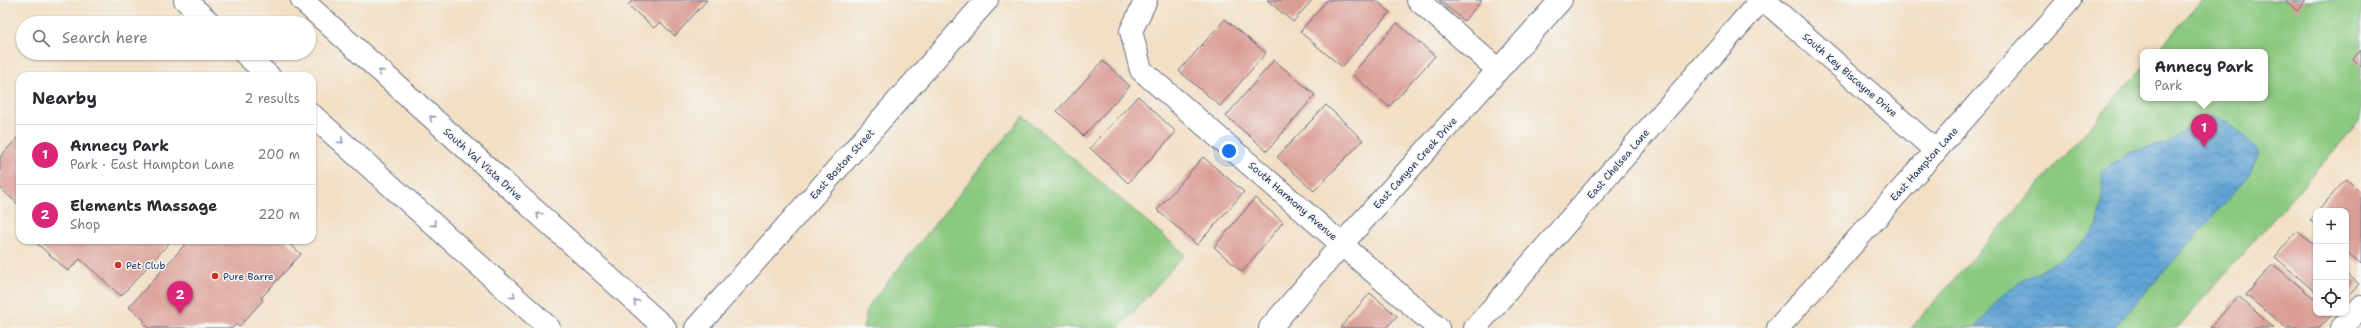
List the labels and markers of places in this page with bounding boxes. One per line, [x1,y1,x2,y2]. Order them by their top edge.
pin: 1 [2191,114,2217,147]
place label: Pet Club [126,259,165,272]
marker: Pet Club [113,260,123,270]
place label: Pure Barre [223,270,274,283]
marker: Pure Barre [210,271,220,281]
pin: 2 [167,281,193,314]

